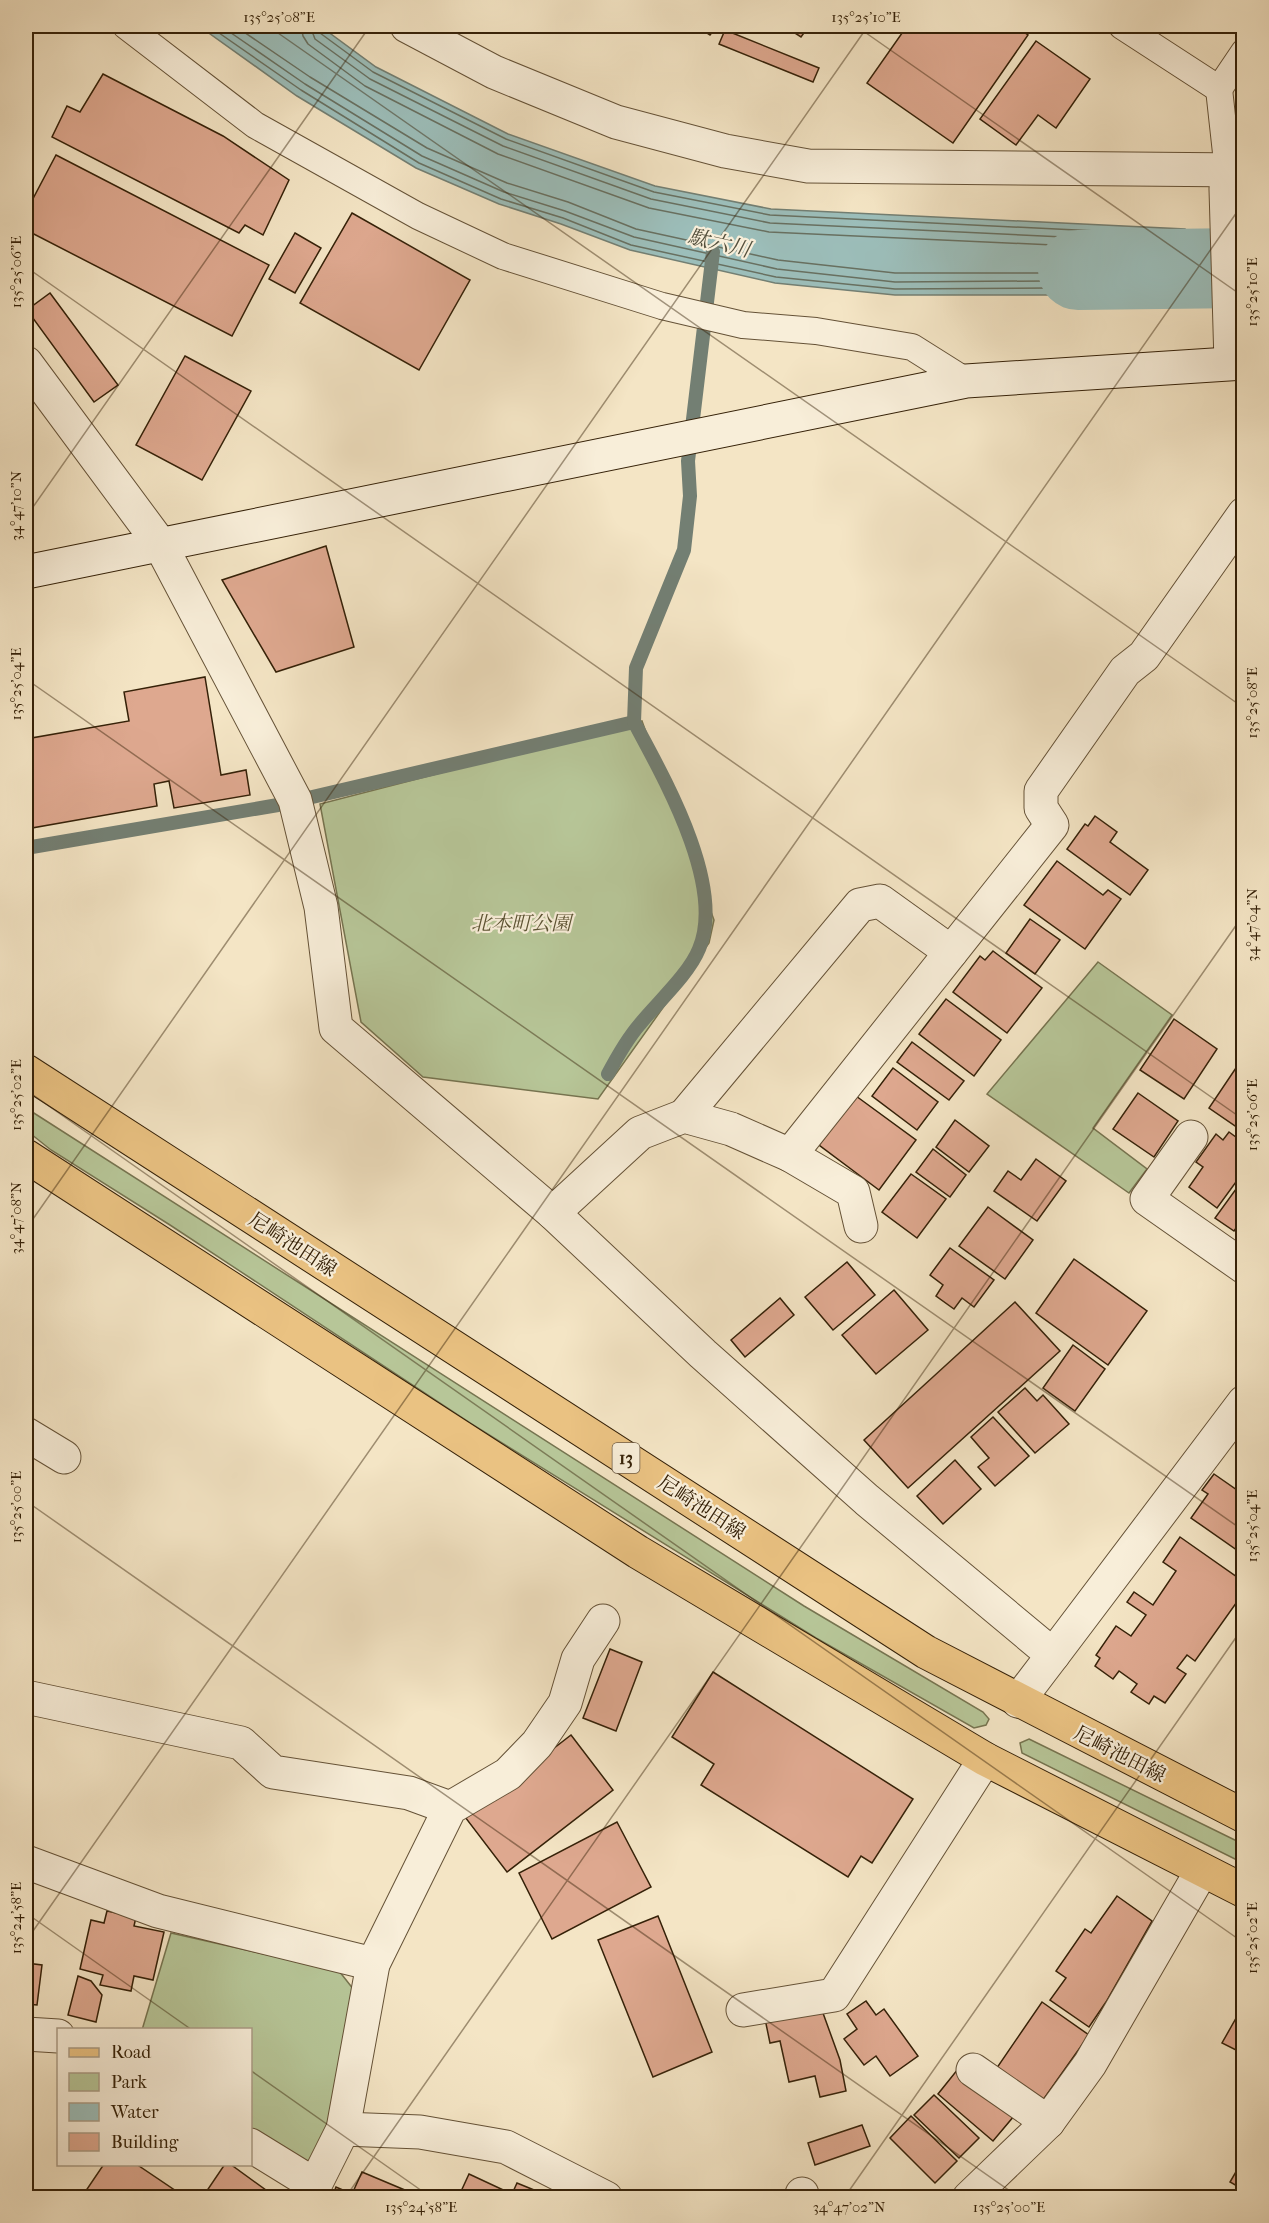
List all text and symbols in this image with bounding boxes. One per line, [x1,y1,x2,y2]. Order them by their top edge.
text: 135°25'08"E [243,8,315,26]
text: 135°25'10"E [831,8,901,26]
water label: 駄六川 [686,224,754,262]
text: 135°25'06"E [7,236,25,308]
text: 135°25'10"E [1243,257,1261,327]
text: 34°47'10"N [7,470,25,541]
text: 135°25'04"E [7,648,25,720]
text: 135°25'08"E [1243,667,1261,739]
text: 34°47'04"N [1243,888,1261,962]
park label: 北本町公園 [471,912,574,935]
text: 135°25'02"E [7,1059,25,1131]
text: 135°25'06"E [1243,1079,1261,1151]
text: 34°47'08"N [7,1181,25,1254]
street label: 尼崎池田線 [245,1208,341,1281]
road number: 13 [612,1443,640,1473]
text: 135°25'00"E [7,1471,25,1543]
street label: 尼崎池田線 [654,1471,750,1544]
text: 135°25'04"E [1243,1490,1261,1562]
street label: 尼崎池田線 [1070,1721,1170,1787]
text: 135°24'58"E [7,1882,25,1954]
text: 135°25'02"E [1243,1902,1261,1974]
legend [57,2028,252,2166]
text: Road [111,2042,151,2063]
text: Park [111,2072,148,2093]
text: Water [110,2102,159,2123]
text: Building [111,2132,179,2153]
text: 135°24'58"E [385,2198,457,2216]
text: 34°47'02"N [813,2198,886,2216]
text: 135°25'00"E [973,2198,1045,2216]

